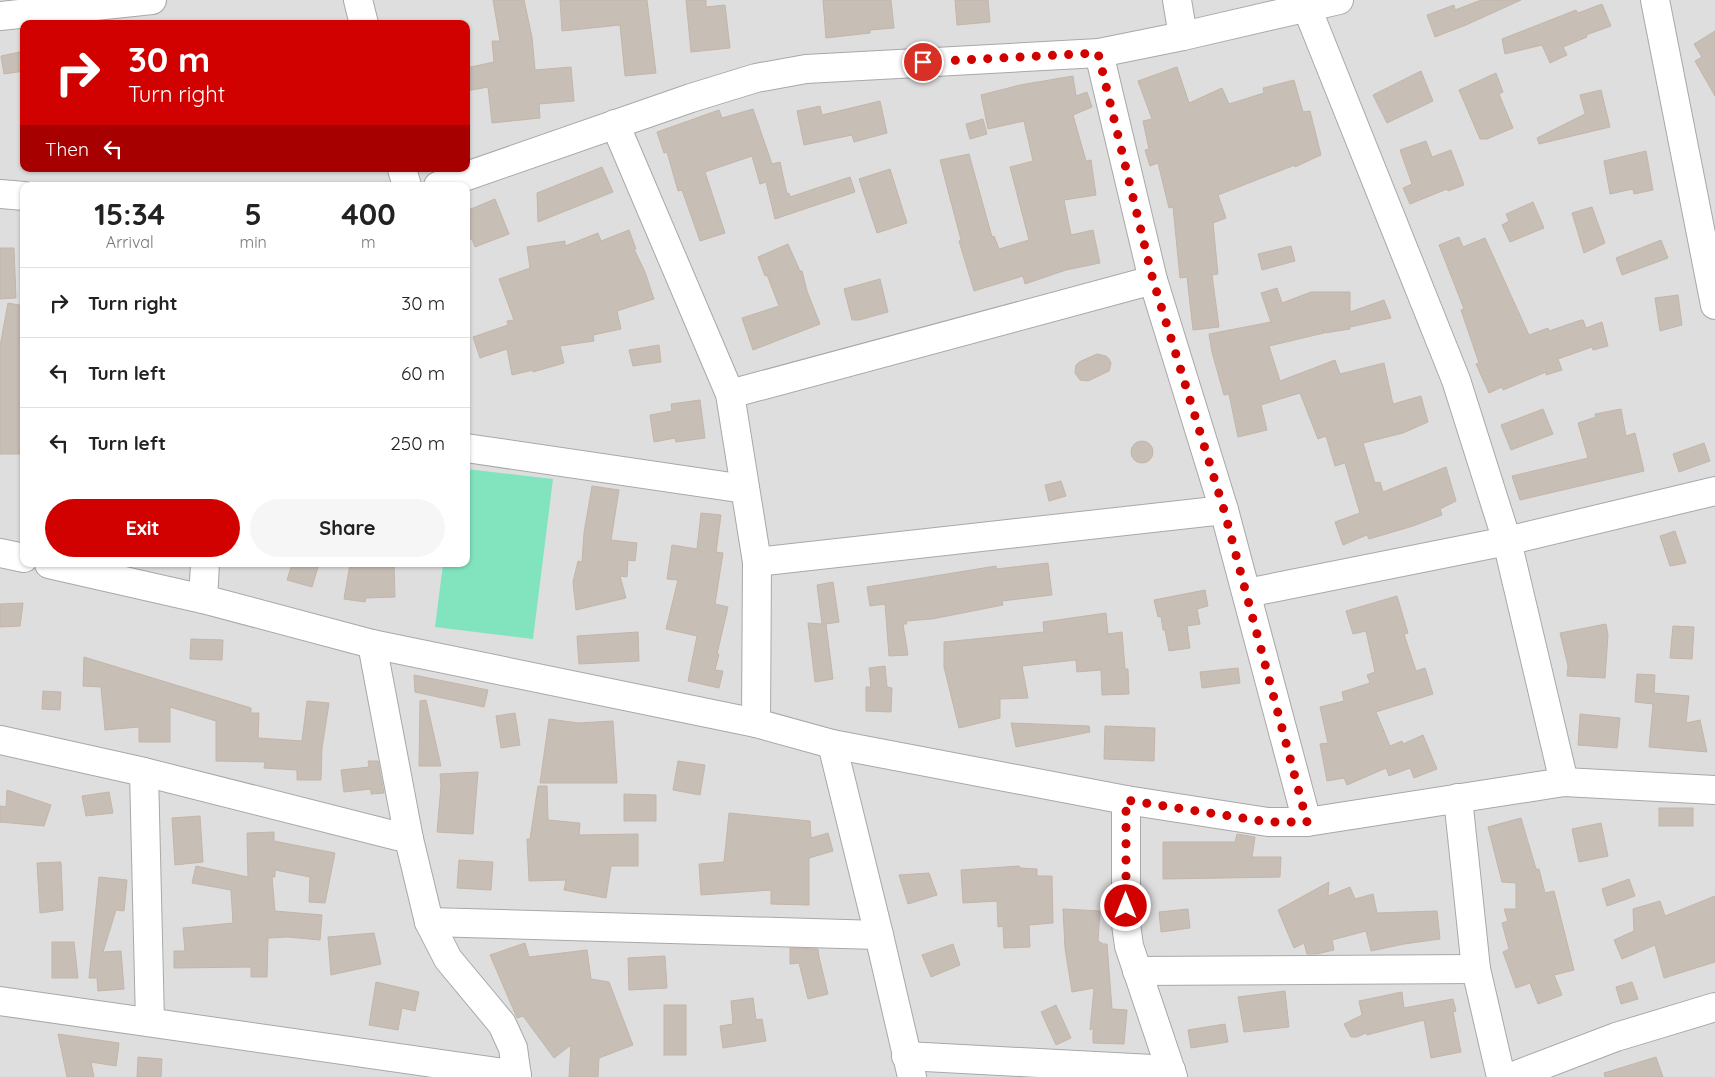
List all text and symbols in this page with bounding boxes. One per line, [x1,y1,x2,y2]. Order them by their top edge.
text: 30 m [128,37,210,81]
icon: right [45,40,110,105]
pin [902,41,944,83]
icon: arrive [909,48,937,76]
text: Turn right [128,80,225,108]
icon: left [99,135,127,163]
text: Then [45,137,89,161]
text: 15:34 [94,195,165,233]
text: 5 [245,195,262,233]
text: 400 [341,195,396,233]
text: Arrival [106,232,154,252]
text: min [240,232,267,252]
text: m [361,232,376,252]
icon: right [45,289,73,317]
text: Turn right [88,291,177,315]
text: 30 m [401,291,445,315]
icon: left [45,359,73,387]
text: Turn left [88,361,166,385]
text: 60 m [401,361,445,385]
icon: left [45,429,73,457]
text: Turn left [88,431,166,455]
text: 250 m [390,431,445,455]
button: Exit [45,499,240,557]
button: Share [250,499,445,557]
position arrow [1099,879,1151,931]

